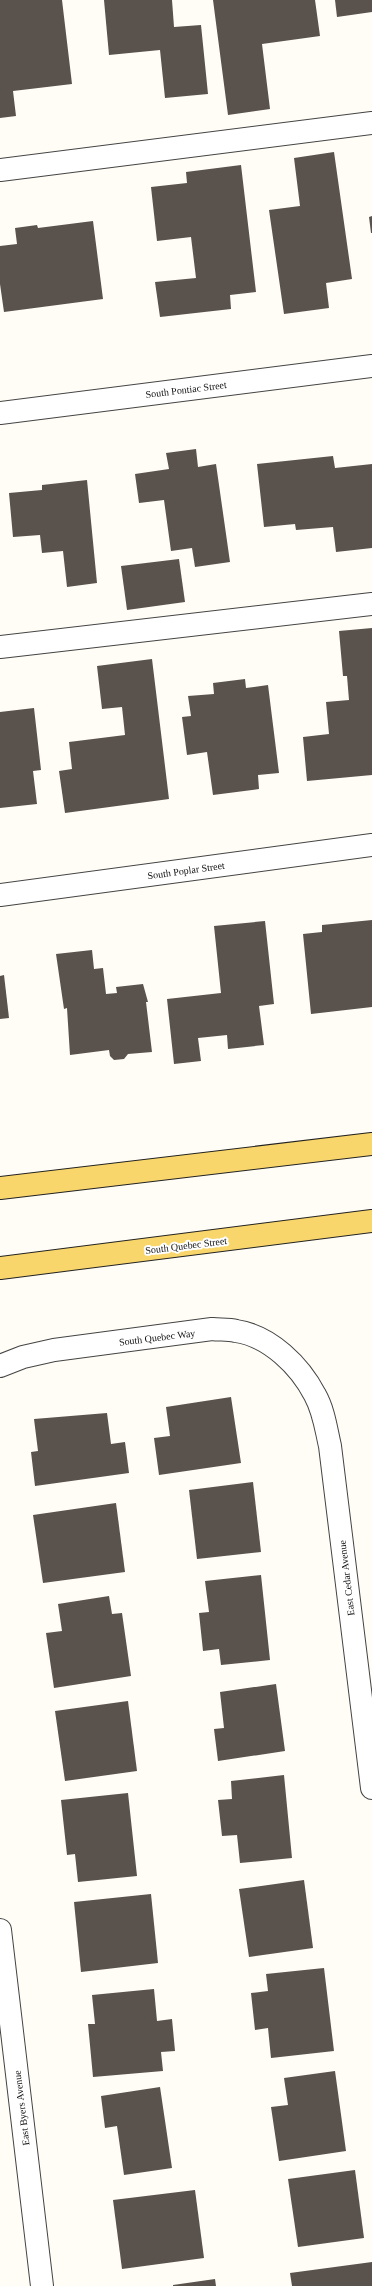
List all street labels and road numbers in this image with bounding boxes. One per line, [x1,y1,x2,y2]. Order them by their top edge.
street label: South Pontiac Street [145,379,227,400]
street label: South Poplar Street [147,860,226,881]
street label: South Quebec Street [145,1235,228,1256]
street label: South Quebec Way [118,1327,196,1348]
street label: East Cedar Avenue [336,1539,357,1616]
street label: East Byers Avenue [11,2069,32,2146]

